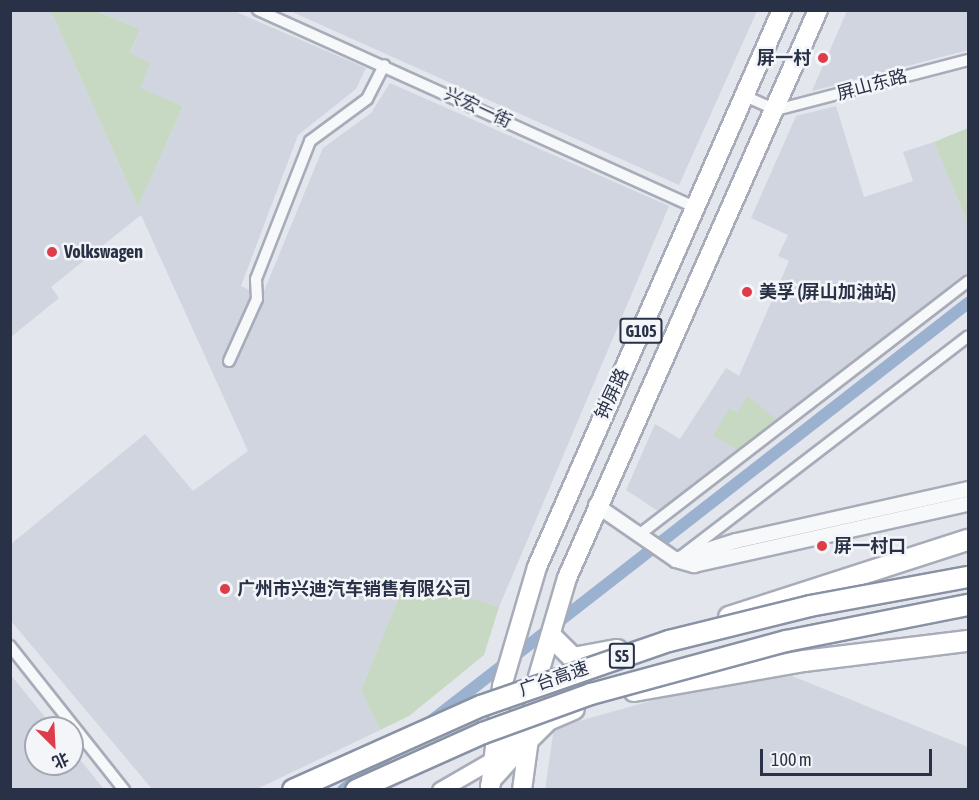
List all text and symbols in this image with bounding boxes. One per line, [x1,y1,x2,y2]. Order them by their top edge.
place label: 屏一村 [757,47,811,69]
marker: 屏一村 [816,51,830,65]
street label: 屏山东路 [834,65,910,105]
street label: 兴宏一街 [441,83,515,133]
place label: Volkswagen [64,241,143,263]
marker: Volkswagen [45,245,59,259]
place label: 美孚 (屏山加油站) [759,281,896,303]
marker: 美孚 (屏山加油站) [740,285,754,299]
road number: G105 [618,318,664,344]
street label: 钟屏路 [591,365,633,423]
place label: 屏一村口 [834,535,906,557]
marker: 屏一村口 [815,539,829,553]
place label: 广州市兴迪汽车销售有限公司 [237,578,471,600]
marker: 广州市兴迪汽车销售有限公司 [218,582,232,596]
road number: S5 [608,643,636,669]
street label: 广台高速 [516,657,592,701]
north arrow [24,716,84,776]
scale bar [763,737,936,775]
text: 北 [50,749,71,772]
text: 100 m [771,749,812,770]

